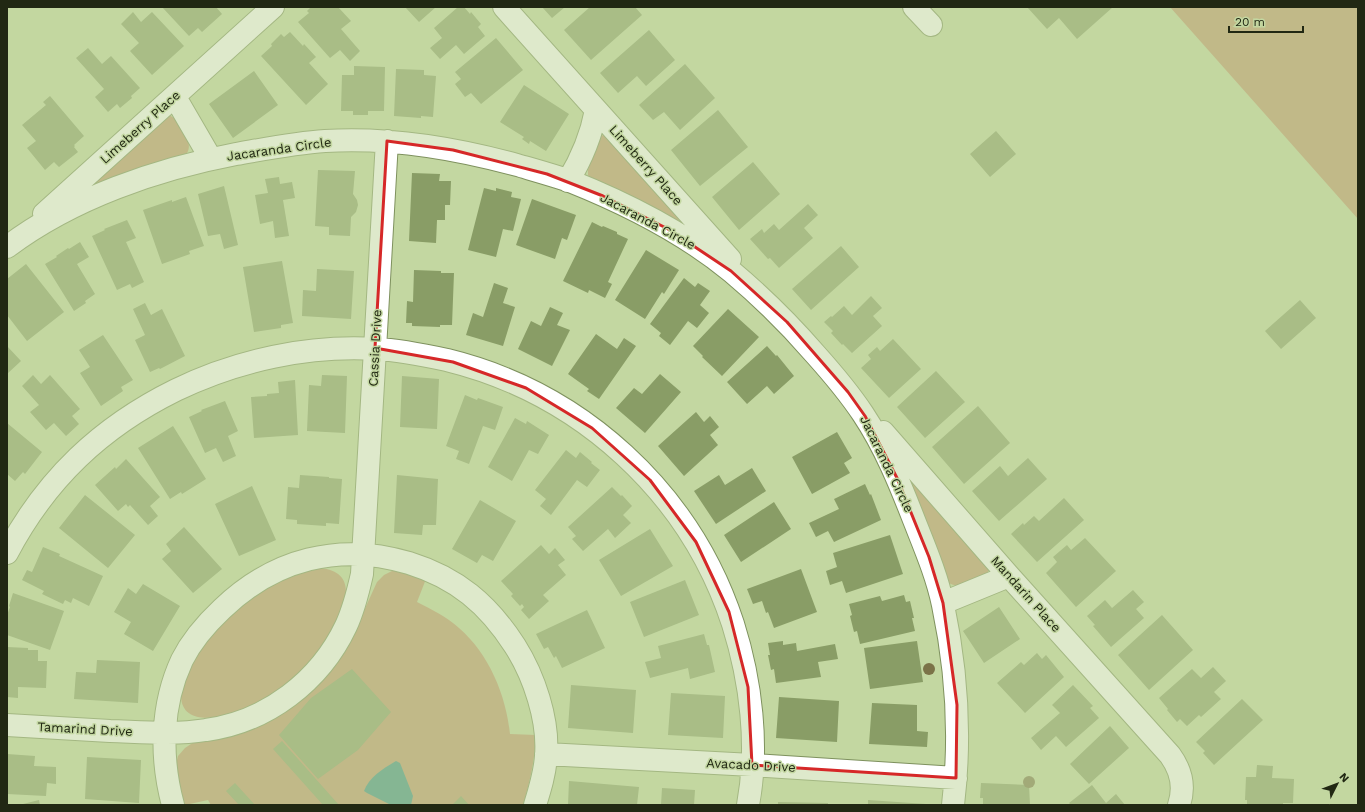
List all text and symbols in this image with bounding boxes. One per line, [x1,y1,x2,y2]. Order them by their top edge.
scale bar [1229,8,1303,34]
text: 20 m [1235,15,1265,29]
street label: Limeberry Place [97,87,183,167]
street label: Limeberry Place [606,122,686,208]
street label: Jacaranda Circle [226,134,332,164]
street label: Jacaranda Circle [598,190,698,252]
street label: Cassia Drive [365,309,385,387]
street label: Jacaranda Circle [857,413,917,515]
street label: Mandarin Place [988,553,1064,635]
street label: Tamarind Drive [37,719,133,739]
street label: Avacado Drive [706,755,796,775]
north arrow [1317,764,1357,804]
text: N [1337,770,1352,785]

